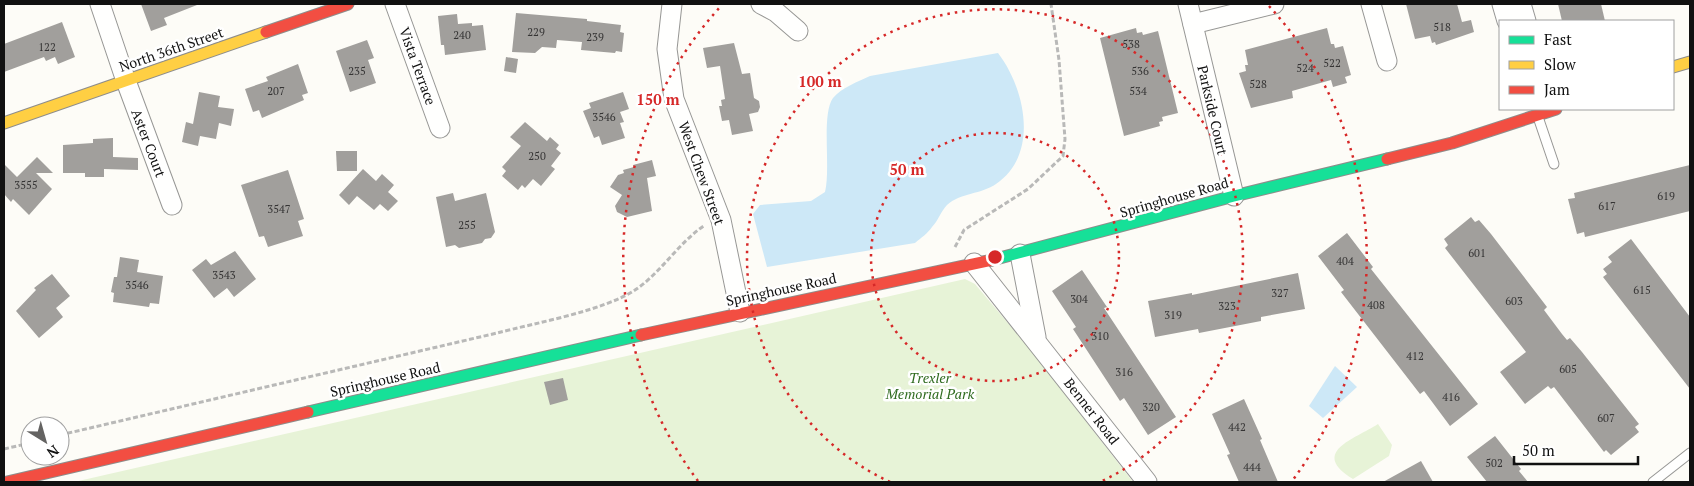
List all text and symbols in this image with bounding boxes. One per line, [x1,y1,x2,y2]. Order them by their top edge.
house number: 518 [1433,20,1451,34]
legend [1499,20,1674,110]
street label: North 36th Street [116,22,227,76]
street label: Vista Terrace [395,24,441,108]
house number: 229 [527,25,545,39]
house number: 240 [453,28,471,42]
text: Fast [1544,29,1572,49]
house number: 239 [586,30,604,44]
house number: 538 [1122,37,1140,51]
house number: 122 [38,40,56,54]
text: Slow [1544,54,1577,74]
house number: 522 [1323,56,1341,70]
house number: 524 [1296,61,1314,75]
street label: Parkside Court [1193,63,1233,158]
house number: 235 [348,64,366,78]
house number: 536 [1131,64,1149,78]
text: 100 m [798,71,842,91]
house number: 528 [1249,77,1267,91]
text: Jam [1544,79,1570,99]
house number: 207 [267,84,285,98]
house number: 534 [1129,84,1147,98]
text: 150 m [636,89,680,109]
street label: Aster Court [127,106,171,181]
house number: 3546 [592,110,616,124]
street label: West Chew Street [674,119,730,228]
house number: 250 [528,149,546,163]
text: 50 m [890,159,925,179]
street label: Springhouse Road [1117,172,1231,222]
house number: 3555 [14,178,38,192]
house number: 619 [1657,189,1675,203]
house number: 617 [1598,199,1616,213]
house number: 3547 [267,202,291,216]
house number: 255 [458,218,476,232]
house number: 601 [1468,246,1486,260]
centre of rings [986,248,1004,266]
house number: 404 [1336,254,1354,268]
house number: 3543 [212,268,236,282]
street label: Springhouse Road [724,268,838,310]
house number: 3546 [125,278,149,292]
house number: 615 [1633,283,1651,297]
house number: 327 [1271,286,1289,300]
house number: 304 [1070,292,1088,306]
house number: 603 [1505,294,1523,308]
house number: 408 [1367,298,1385,312]
house number: 323 [1218,299,1236,313]
house number: 319 [1164,308,1182,322]
house number: 310 [1091,329,1109,343]
house number: 412 [1406,349,1424,363]
street label: Springhouse Road [328,357,442,401]
house number: 605 [1559,362,1577,376]
house number: 316 [1115,365,1133,379]
park label: Trexler Memorial Park [885,368,974,403]
street label: Benner Road [1060,374,1124,448]
house number: 416 [1442,390,1460,404]
house number: 320 [1142,400,1160,414]
house number: 607 [1597,411,1615,425]
north arrow [20,416,70,466]
house number: 442 [1228,420,1246,434]
scale bar [1514,434,1638,466]
text: 50 m [1522,440,1555,460]
text: N [43,441,63,463]
house number: 502 [1485,456,1503,470]
house number: 444 [1243,460,1261,474]

